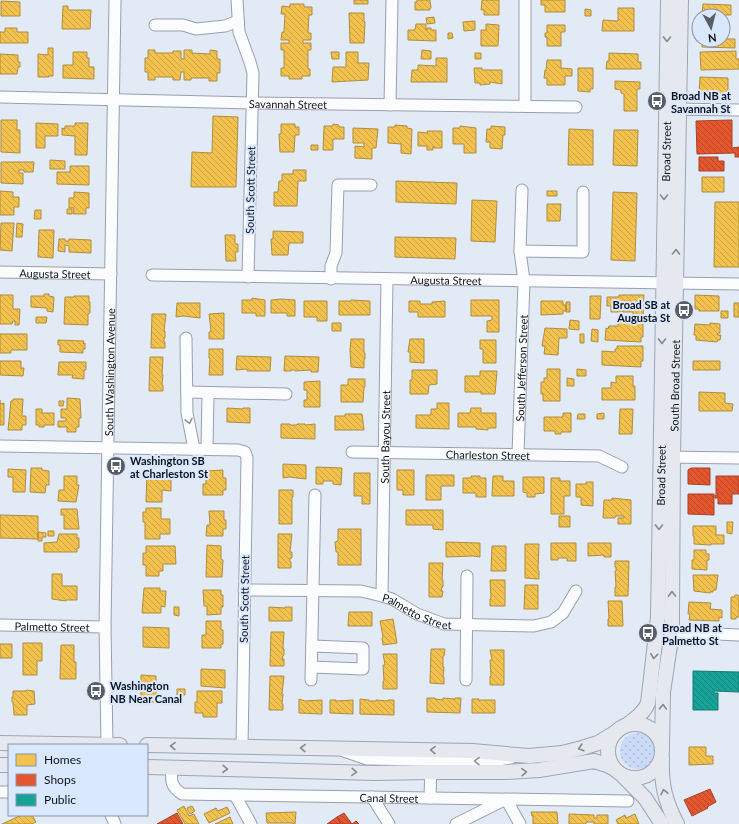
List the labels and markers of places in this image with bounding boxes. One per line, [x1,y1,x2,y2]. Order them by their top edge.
place label: Broad NB at Savannah St [671,89,732,115]
bus stop icon: Broad NB at Savannah St [646,90,668,112]
place label: Broad SB at Augusta St [613,298,671,324]
bus stop icon: Broad SB at Augusta St [673,299,695,321]
place label: Washington SB at Charleston St [130,454,209,480]
bus stop icon: Washington SB at Charleston St [105,455,127,477]
place label: Broad NB at Palmetto St [662,621,723,647]
bus stop icon: Broad NB at Palmetto St [637,622,659,644]
place label: Washington NB Near Canal [110,679,182,705]
bus stop icon: Washington NB Near Canal [85,680,107,702]

